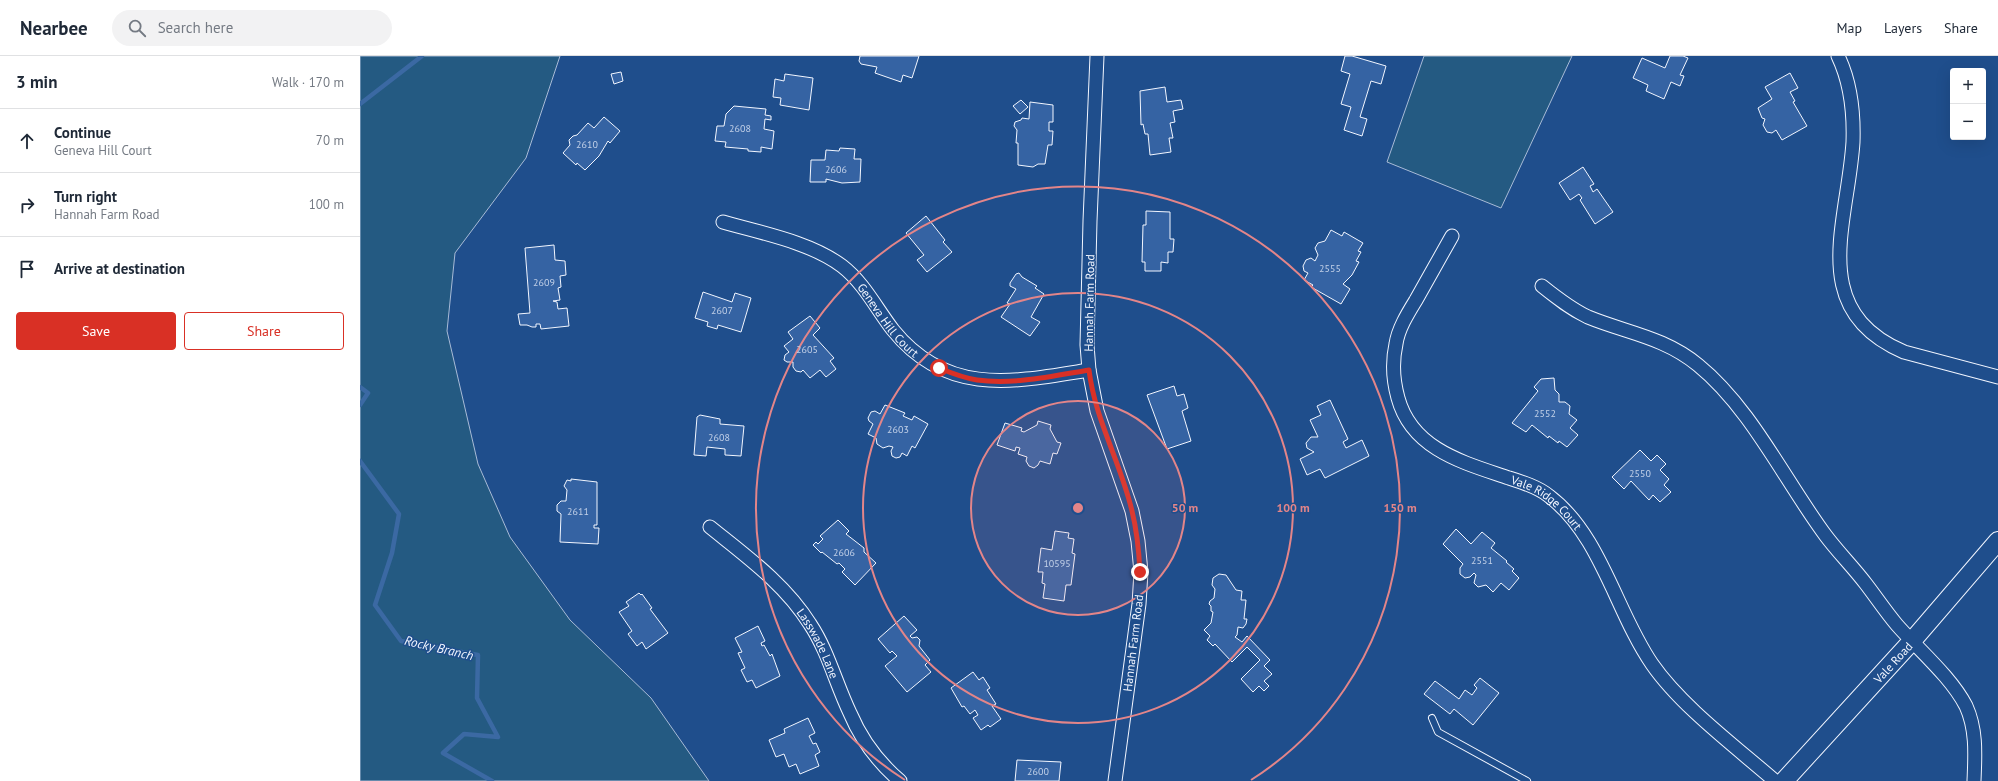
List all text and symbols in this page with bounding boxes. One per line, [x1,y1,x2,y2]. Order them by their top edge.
search box [112,10,392,46]
text: Nearbee [20,16,88,40]
icon: search [126,17,148,39]
text: Search here [158,18,233,37]
text: Map [1836,19,1862,37]
text: Layers [1884,19,1922,37]
text: Share [1944,19,1978,37]
map controls [1950,68,1986,140]
button: + [1950,68,1986,104]
text: 3 min [16,71,57,93]
text: Walk · 170 m [272,74,344,91]
button: − [1950,104,1986,140]
house number: 2608 [729,122,751,135]
text: Continue [54,123,111,142]
icon: ahead [16,130,38,152]
text: 70 m [316,132,344,149]
house number: 2610 [576,138,598,151]
text: Geneva Hill Court [54,142,152,159]
house number: 2606 [825,163,847,176]
text: Turn right [54,187,117,206]
icon: right [16,194,38,216]
text: 100 m [309,196,344,213]
text: Hannah Farm Road [54,206,160,223]
street label: Hannah Farm Road [1081,254,1097,352]
icon: arrive [16,258,38,280]
text: Arrive at destination [54,259,185,278]
house number: 2555 [1319,262,1341,275]
house number: 2609 [533,276,555,289]
street label: Geneva Hill Court [855,280,922,360]
house number: 2607 [711,304,733,317]
button: Save [16,312,176,350]
button: Share [184,312,344,350]
house number: 2605 [796,343,818,356]
route start [930,359,948,377]
house number: 2552 [1534,407,1556,420]
house number: 2603 [887,423,909,436]
house number: 2608 [708,431,730,444]
house number: 2550 [1629,467,1651,480]
street label: Vale Ridge Court [1509,471,1586,532]
text: 50 m [1172,500,1198,515]
text: 100 m [1276,500,1310,515]
text: 150 m [1383,500,1417,515]
centre of rings [1071,501,1085,515]
house number: 2611 [567,505,589,518]
house number: 2606 [833,546,855,559]
house number: 2551 [1471,554,1493,567]
house number: 10595 [1043,557,1071,570]
route end [1131,563,1149,581]
street label: Hannah Farm Road [1120,594,1146,692]
street label: Lasswade Lane [794,605,842,680]
water label: Rocky Branch [403,632,475,664]
street label: Vale Road [1869,638,1915,687]
house number: 2600 [1027,765,1049,778]

